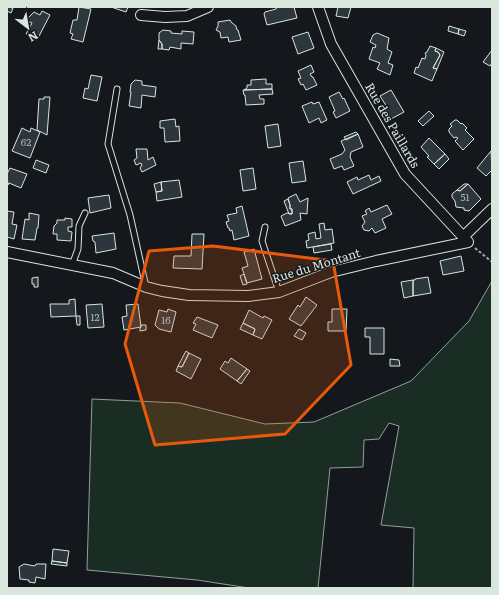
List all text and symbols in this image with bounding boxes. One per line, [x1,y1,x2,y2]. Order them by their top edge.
north arrow [8,8,48,48]
text: N [26,28,42,47]
street label: Rue des Paillards [361,79,425,172]
house number: 62 [21,134,31,149]
house number: 51 [460,189,470,204]
street label: Rue du Montant [270,243,362,287]
house number: 12 [90,309,100,324]
house number: 16 [161,312,171,327]

